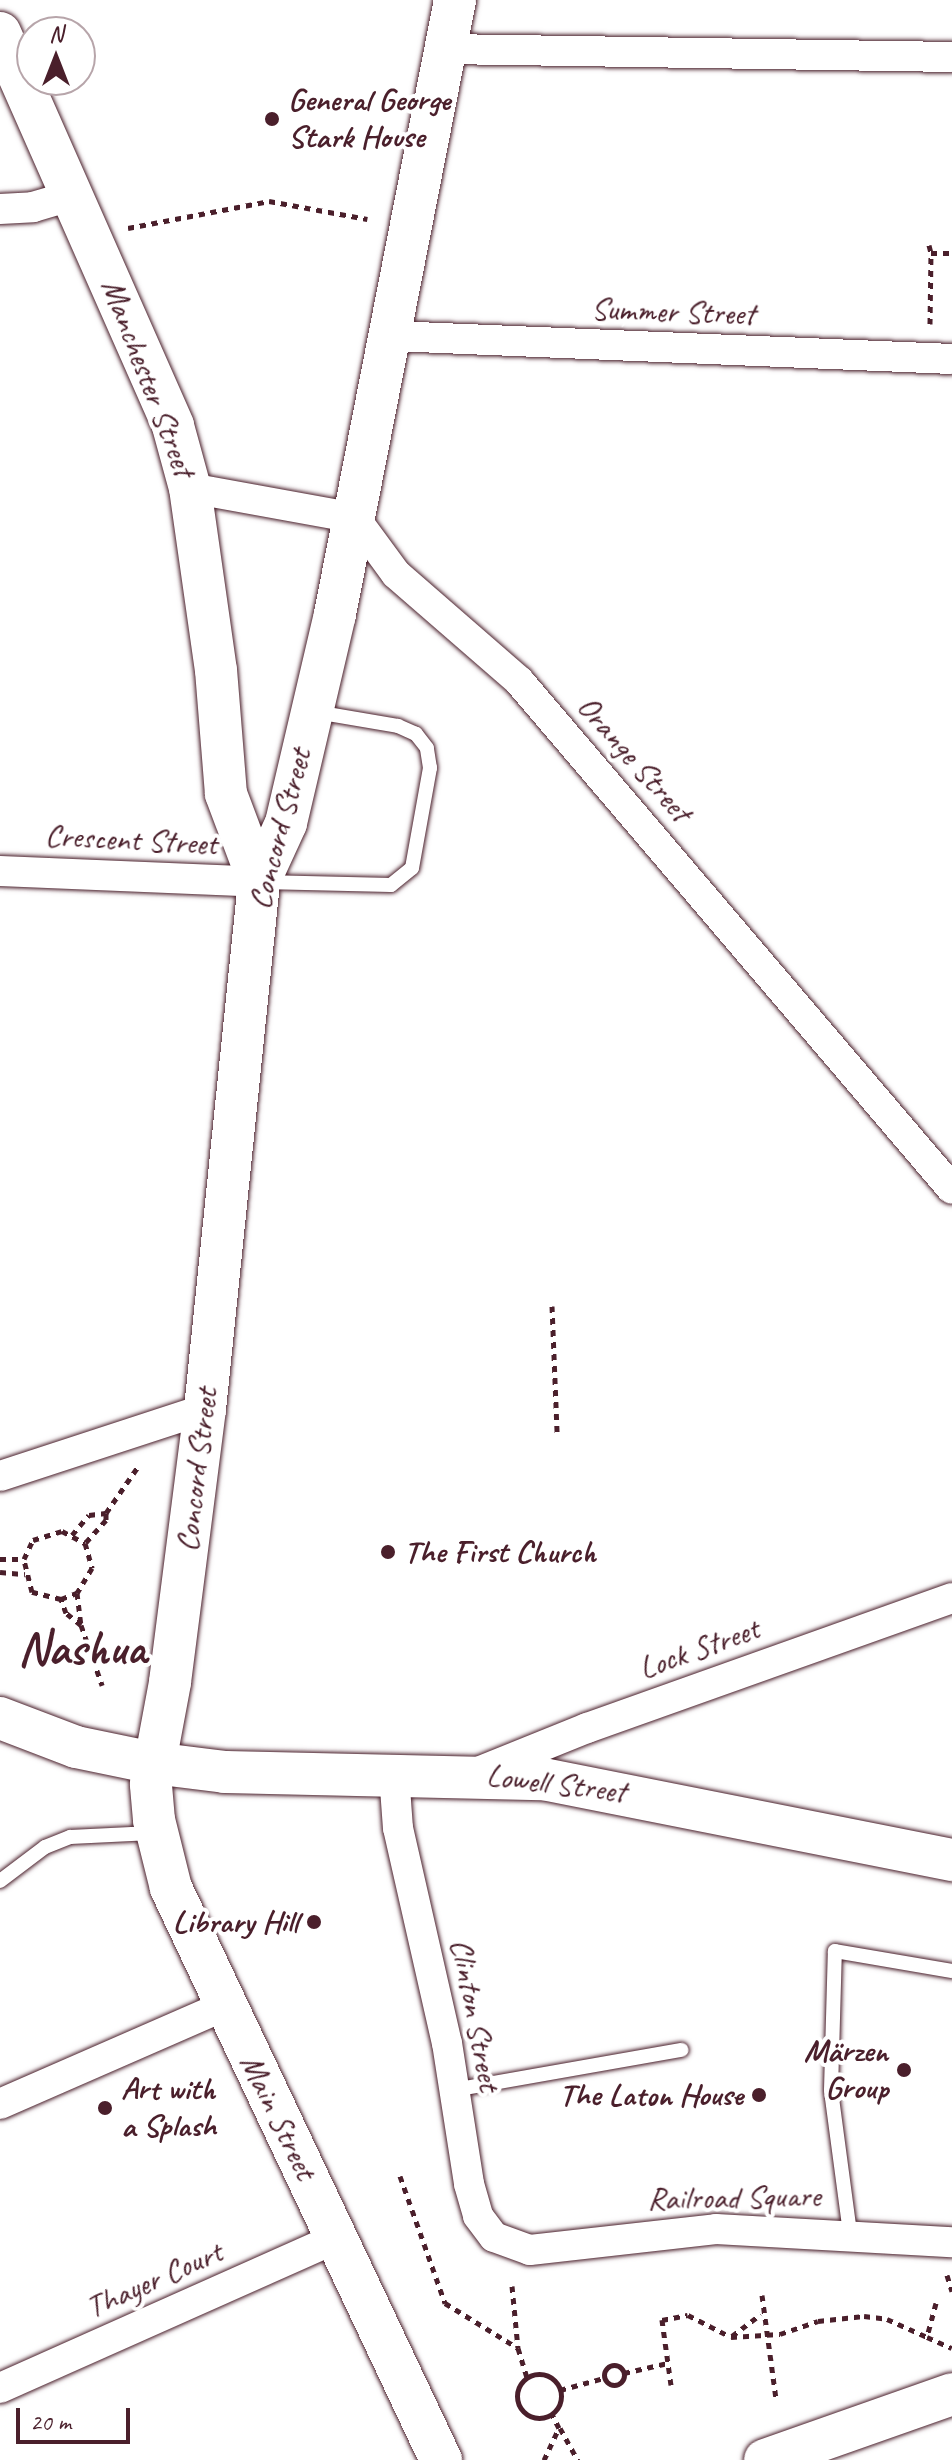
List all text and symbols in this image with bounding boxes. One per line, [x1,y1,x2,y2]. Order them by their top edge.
north arrow [16,16,96,96]
text: N [49,20,63,48]
place label: General George Stark House [288,82,450,157]
marker: General George Stark House [263,110,281,128]
street label: Manchester Street [93,274,203,482]
street label: Summer Street [591,290,755,334]
street label: Orange Street [569,688,699,830]
street label: Concord Street [240,744,320,914]
street label: Crescent Street [44,816,218,864]
street label: Concord Street [168,1386,226,1554]
place label: The First Church [404,1533,597,1571]
marker: The First Church [379,1543,397,1561]
street label: Lock Street [634,1610,764,1688]
district label: Nashua [18,1620,146,1678]
street label: Lowell Street [484,1756,628,1812]
place label: Library Hill [172,1903,298,1941]
marker: Library Hill [305,1913,323,1931]
street label: Clinton Street [441,1935,509,2095]
place label: Märzen Group [804,2033,888,2108]
street label: Main Street [231,2048,325,2186]
marker: Märzen Group [895,2061,913,2079]
place label: Art with a Splash [121,2071,217,2146]
place label: The Laton House [558,2076,743,2114]
marker: The Laton House [750,2086,768,2104]
marker: Art with a Splash [96,2099,114,2117]
street label: Railroad Square [647,2177,821,2219]
street label: Thayer Court [80,2233,228,2327]
scale bar [20,2392,134,2442]
text: 20 m [30,2407,71,2437]

